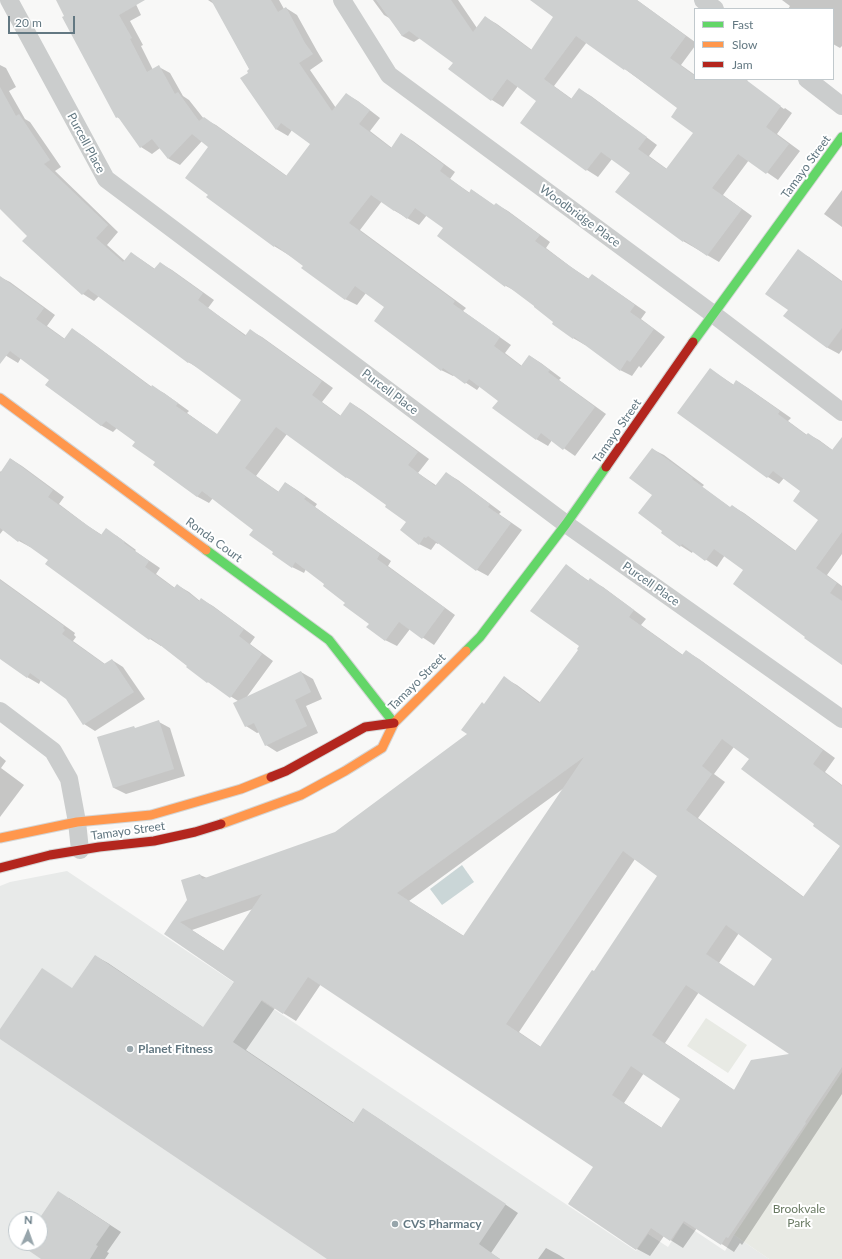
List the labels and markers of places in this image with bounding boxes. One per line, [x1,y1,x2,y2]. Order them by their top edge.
place label: Planet Fitness [138,1042,213,1056]
marker: Planet Fitness [125,1044,135,1054]
place label: CVS Pharmacy [403,1217,482,1231]
marker: CVS Pharmacy [390,1219,400,1229]

